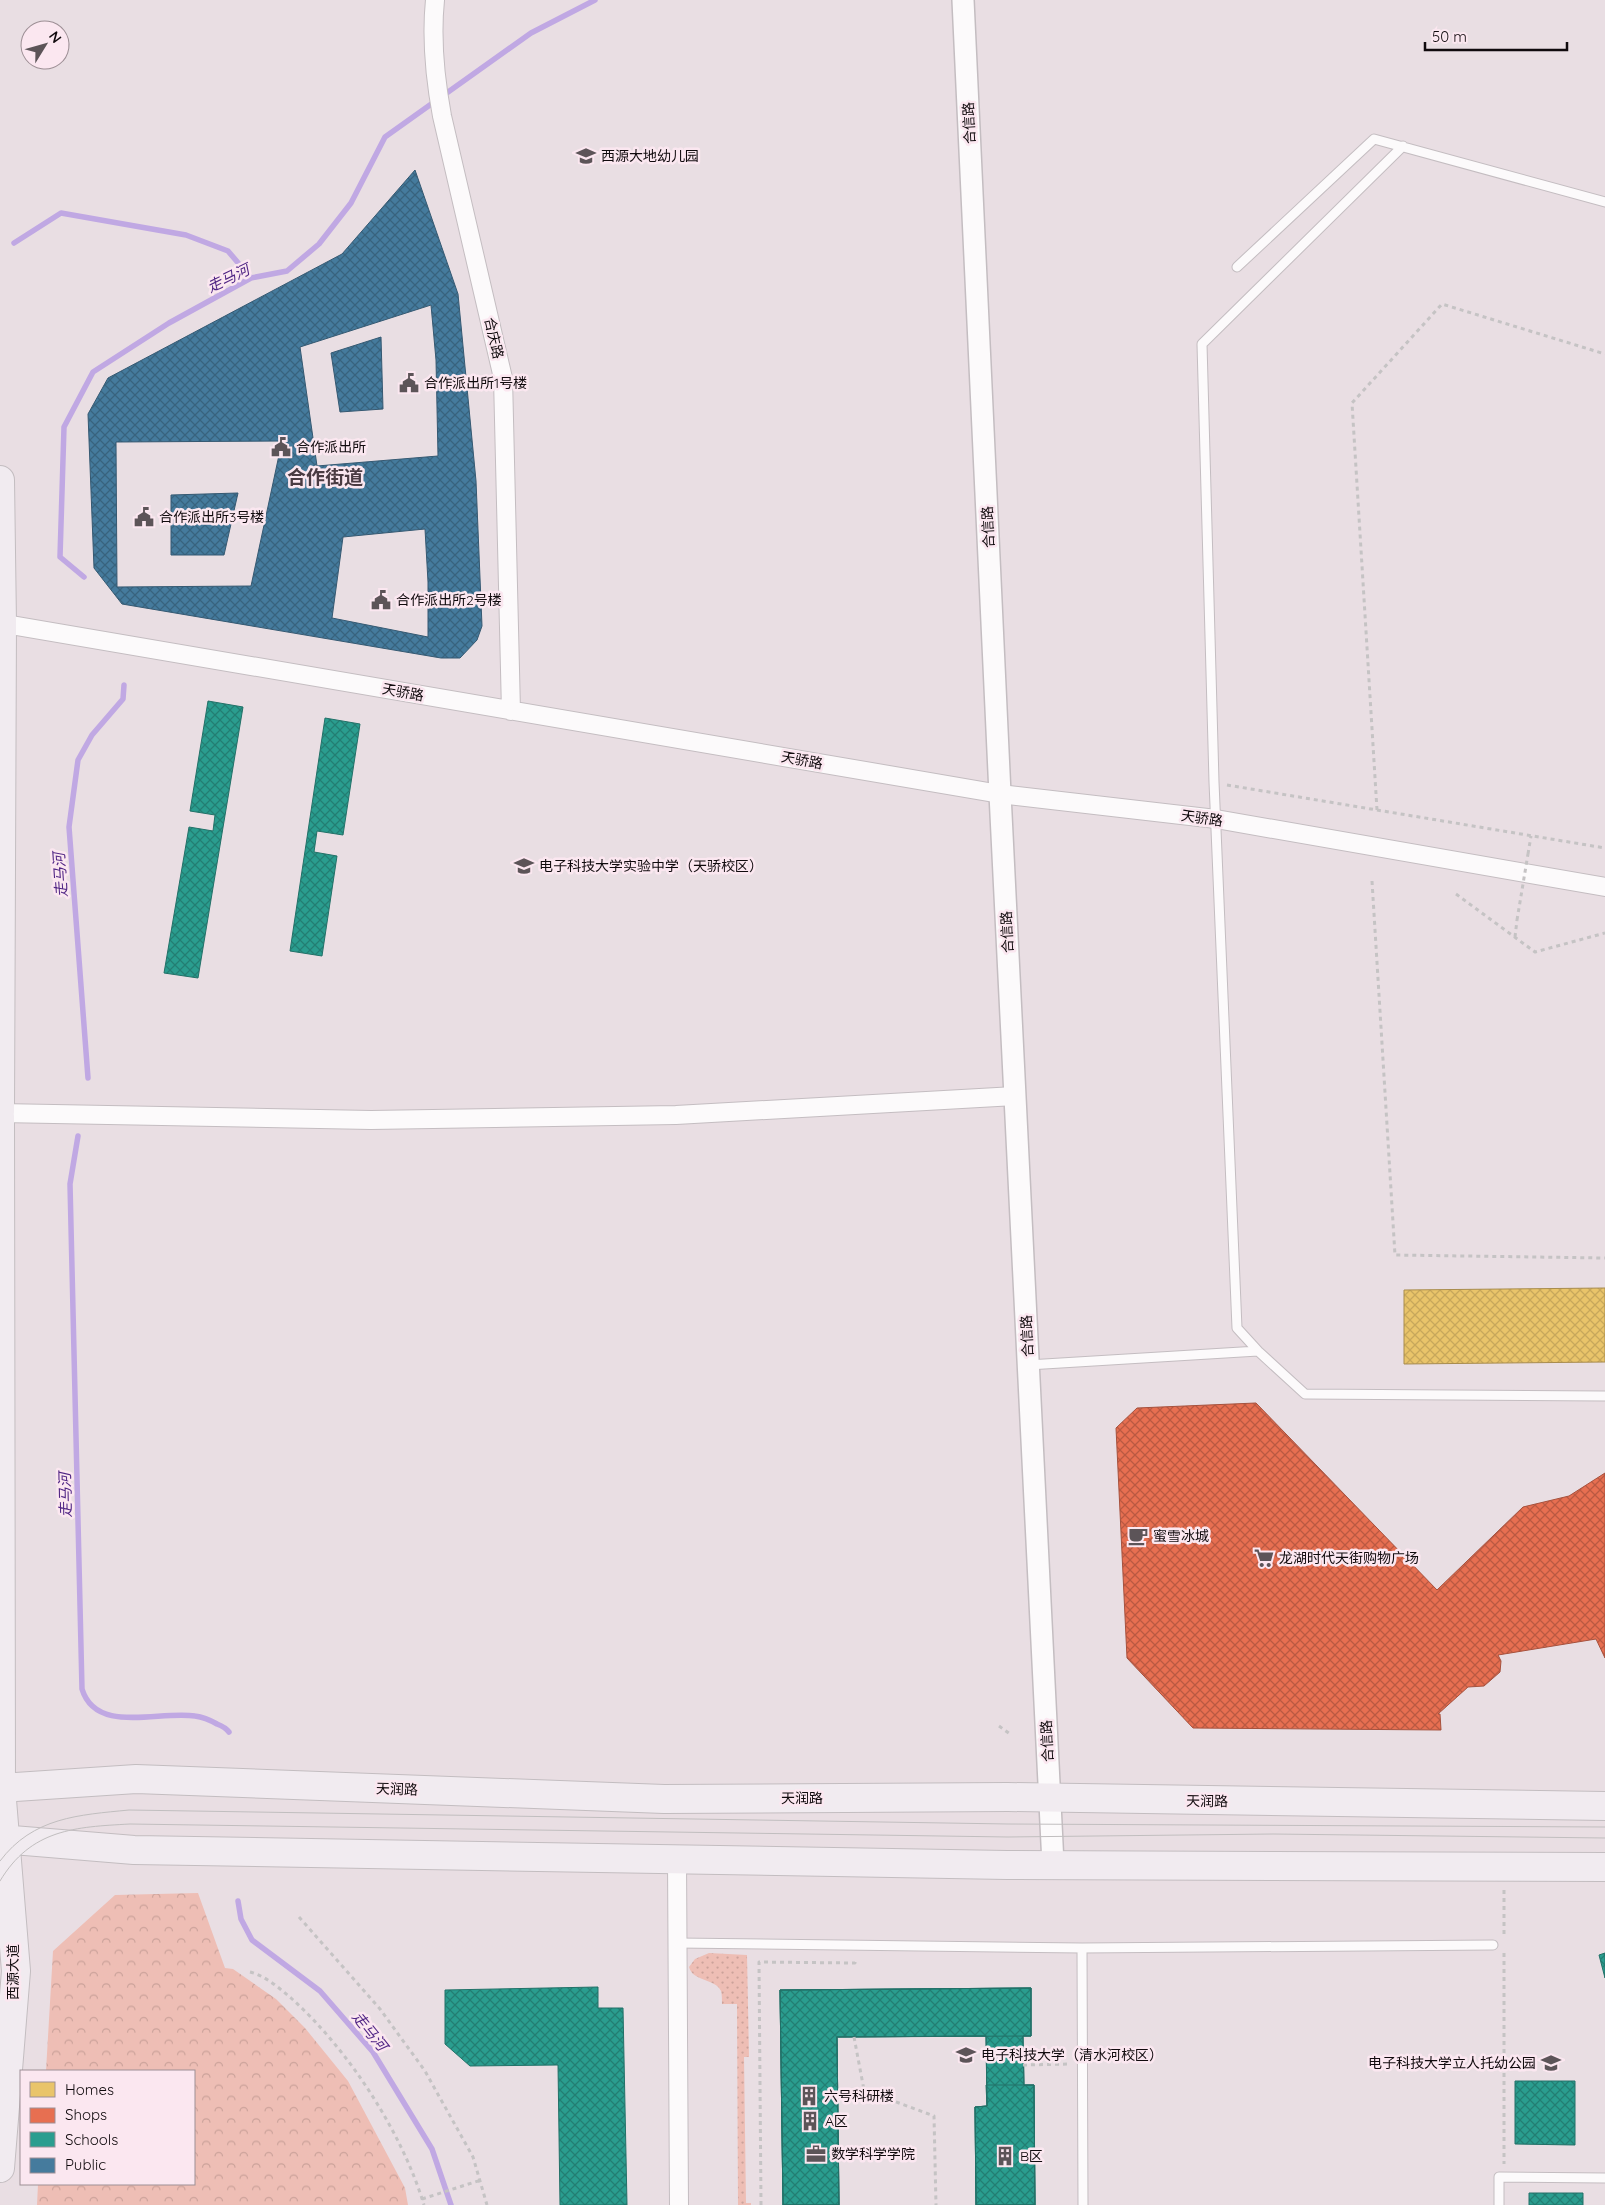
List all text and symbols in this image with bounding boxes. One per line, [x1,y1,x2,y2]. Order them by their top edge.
north arrow [20,20,70,70]
scale bar [1425,20,1568,52]
text: 50 m [1432,27,1467,46]
text: N [45,28,66,47]
street label: 合信路 [959,102,979,144]
school or university icon: 西源大地幼儿园 [575,145,597,167]
place label: 西源大地幼儿园 [601,147,699,165]
water label: 走马河 [204,258,255,296]
street label: 合庆路 [481,316,507,360]
public building icon: 合作派出所1号楼 [398,372,420,394]
place label: 合作派出所1号楼 [424,374,527,392]
public building icon: 合作派出所 [270,436,292,458]
place label: 合作派出所 [296,438,366,456]
district label: 合作街道 [287,465,363,489]
public building icon: 合作派出所3号楼 [133,506,155,528]
street label: 合信路 [978,506,998,548]
place label: 合作派出所3号楼 [159,508,264,526]
public building icon: 合作派出所2号楼 [370,589,392,611]
place label: 合作派出所2号楼 [396,591,502,609]
street label: 天骄路 [381,679,425,705]
street label: 天骄路 [780,747,824,773]
street label: 天骄路 [1180,806,1224,830]
water label: 走马河 [49,849,71,898]
school or university icon: 电子科技大学实验中学（天骄校区） [513,855,535,877]
place label: 电子科技大学实验中学（天骄校区） [539,857,763,875]
street label: 合信路 [997,911,1017,953]
street label: 合信路 [1017,1315,1037,1357]
water label: 走马河 [55,1469,75,1518]
cafe icon: 蜜雪冰城 [1127,1525,1149,1547]
place label: 蜜雪冰城 [1153,1527,1209,1545]
supermarket icon: 龙湖时代天街购物广场 [1253,1547,1275,1569]
place label: 龙湖时代天街购物广场 [1279,1549,1419,1567]
street label: 合信路 [1037,1720,1057,1762]
street label: 天润路 [376,1779,418,1799]
street label: 天润路 [781,1789,823,1807]
street label: 天润路 [1186,1792,1228,1810]
street label: 西源大道 [4,1944,22,2000]
water label: 走马河 [348,2008,393,2057]
school or university icon: 电子科技大学（清水河校区） [955,2044,977,2066]
place label: 电子科技大学（清水河校区） [981,2046,1163,2064]
school or university icon: 电子科技大学立人托幼公园 [1540,2052,1562,2074]
place label: 电子科技大学立人托幼公园 [1368,2054,1536,2072]
legend [20,2070,195,2185]
text: Homes [65,2080,114,2099]
building icon: 六号科研楼 [798,2085,820,2107]
place label: 六号科研楼 [824,2087,894,2105]
text: Shops [65,2105,107,2124]
building icon: A区 [799,2110,821,2132]
place label: A区 [825,2112,848,2130]
text: Schools [65,2130,118,2149]
office icon: 数学科学学院 [805,2143,827,2165]
place label: 数学科学学院 [831,2145,915,2163]
building icon: B区 [994,2145,1016,2167]
place label: B区 [1020,2147,1043,2165]
text: Public [65,2155,106,2174]

